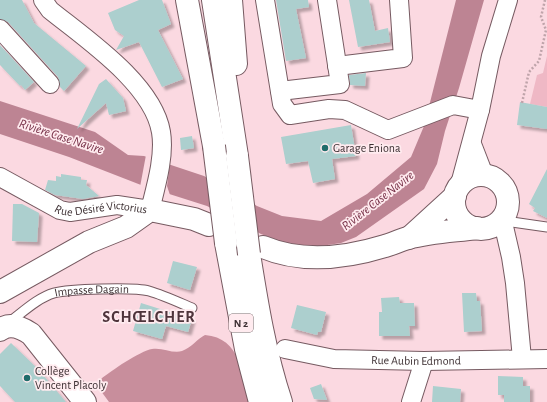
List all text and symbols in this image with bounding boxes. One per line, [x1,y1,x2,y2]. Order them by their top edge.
water label: Rivière Case Navire [17,117,105,157]
place label: Garage Eniona [333,142,401,154]
marker: Garage Eniona [320,143,330,153]
water label: Rivière Case Navire [339,169,417,233]
street label: Rue Désiré Victorius [53,199,148,218]
street label: Impasse Dagain [53,283,129,299]
district label: SCHŒLCHER [102,309,196,325]
road number: N 2 [229,314,253,332]
street label: Rue Aubin Edmond [371,354,461,367]
place label: Collège Vincent Placoly [35,365,106,392]
marker: Collège Vincent Placoly [22,373,32,383]

